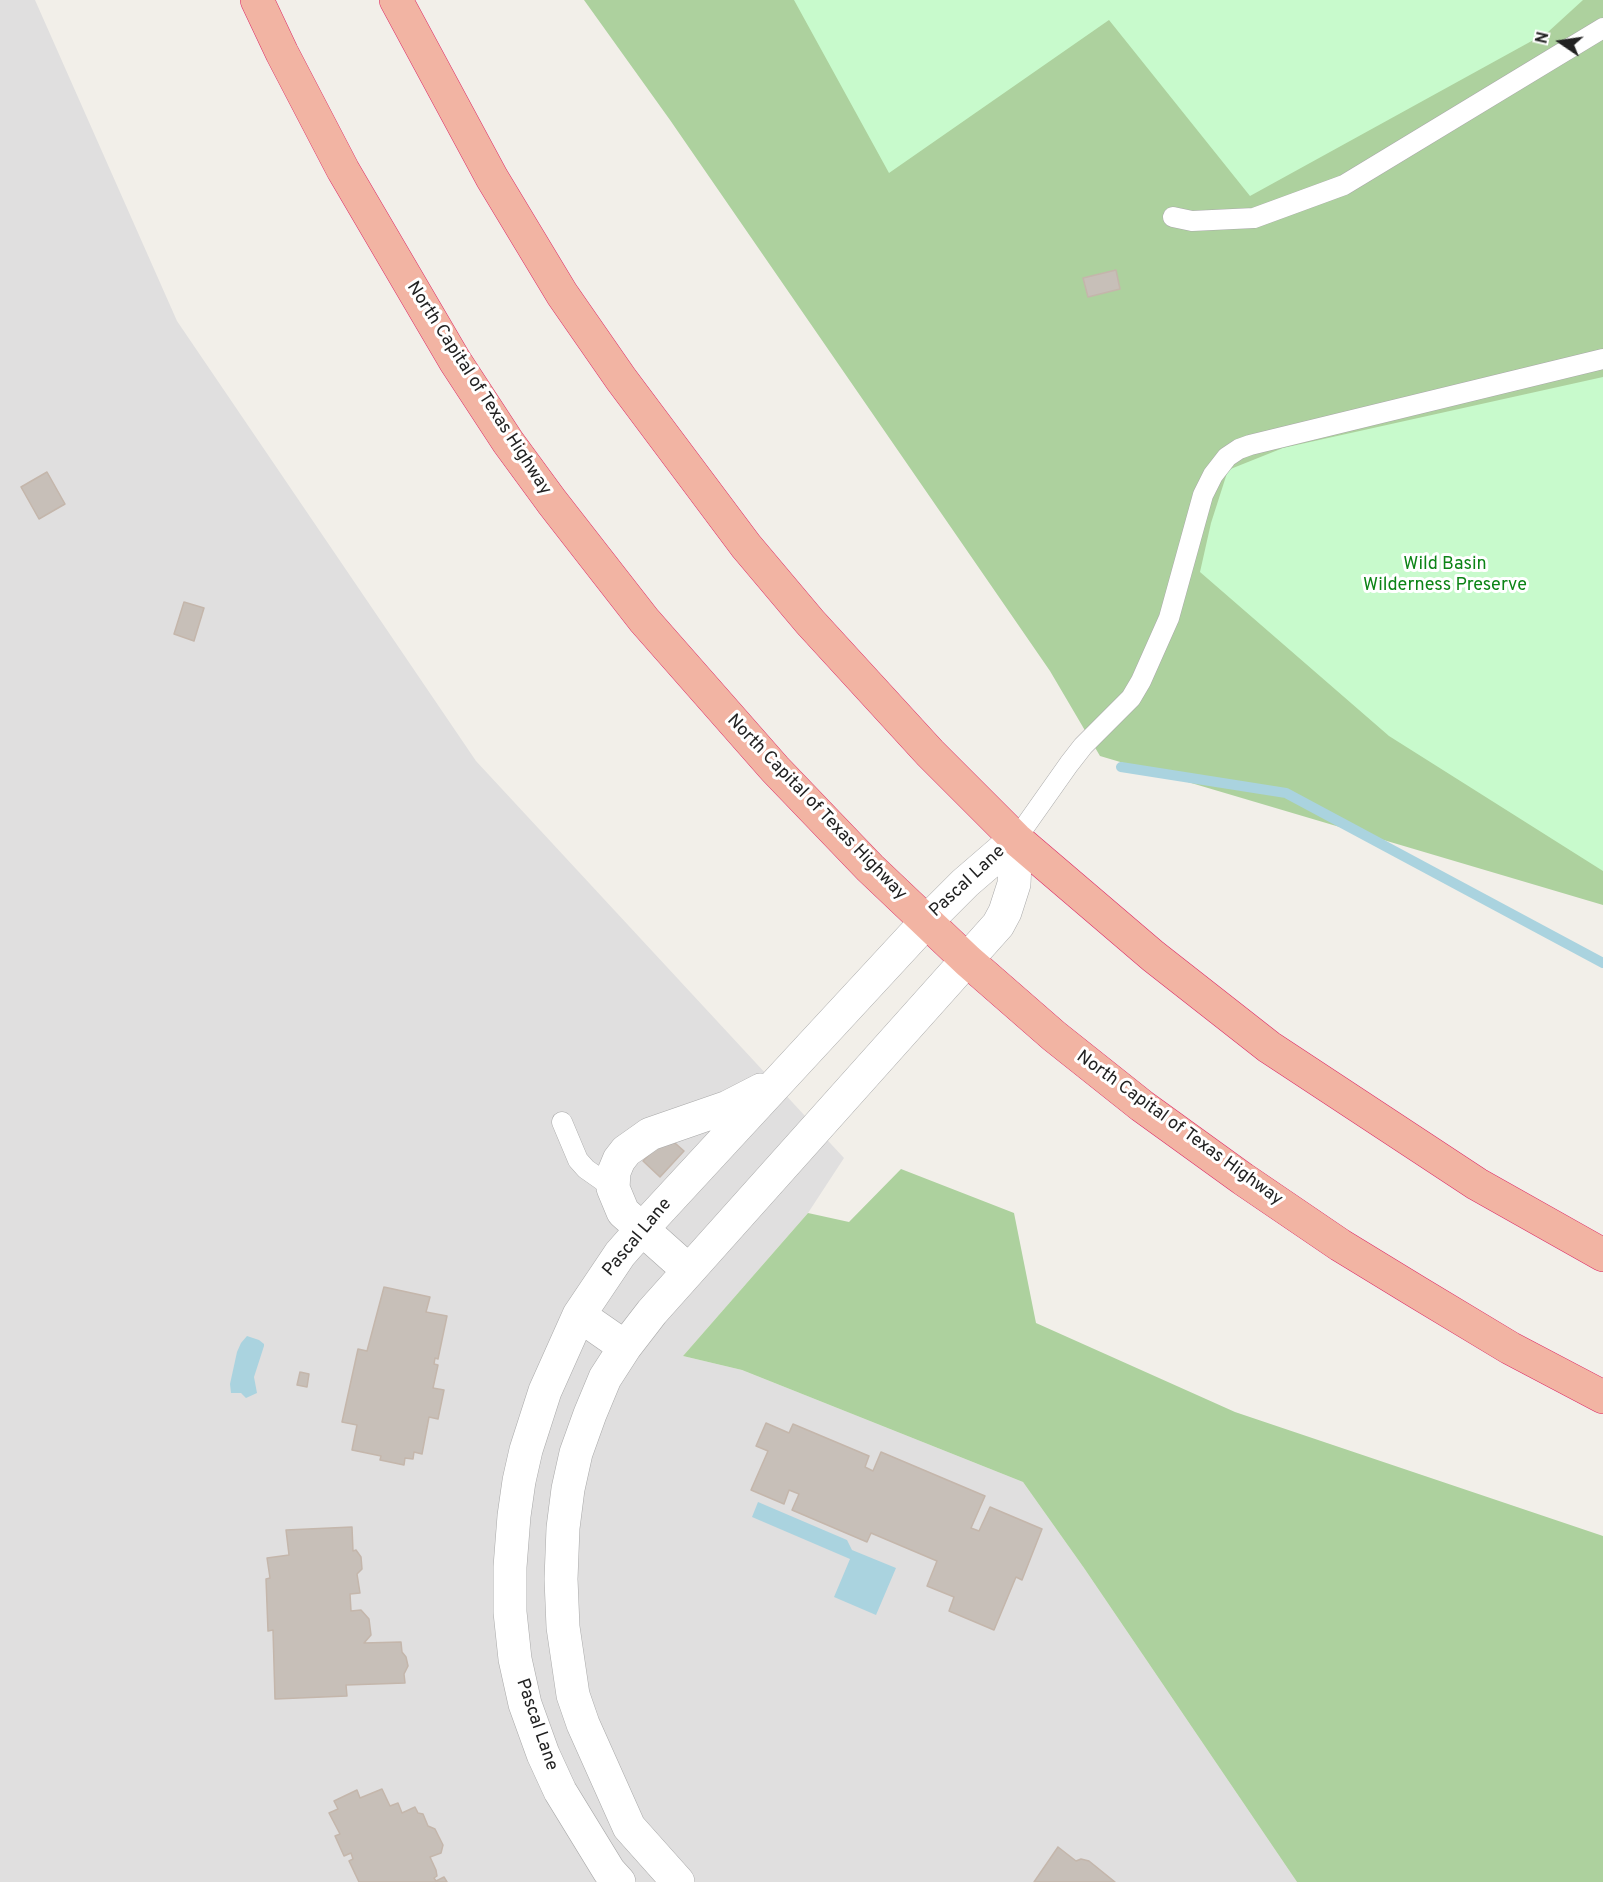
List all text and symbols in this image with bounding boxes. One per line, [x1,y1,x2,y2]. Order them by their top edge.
north arrow [1531,12,1591,72]
text: N [1532,30,1554,46]
street label: North Capital of Texas Highway [401,278,555,500]
park label: Wild Basin Wilderness Preserve [1363,554,1527,596]
street label: North Capital of Texas Highway [721,711,911,905]
street label: Pascal Lane [926,841,1010,923]
street label: North Capital of Texas Highway [1072,1047,1286,1211]
street label: Pascal Lane [599,1194,677,1282]
street label: Pascal Lane [510,1676,562,1774]

